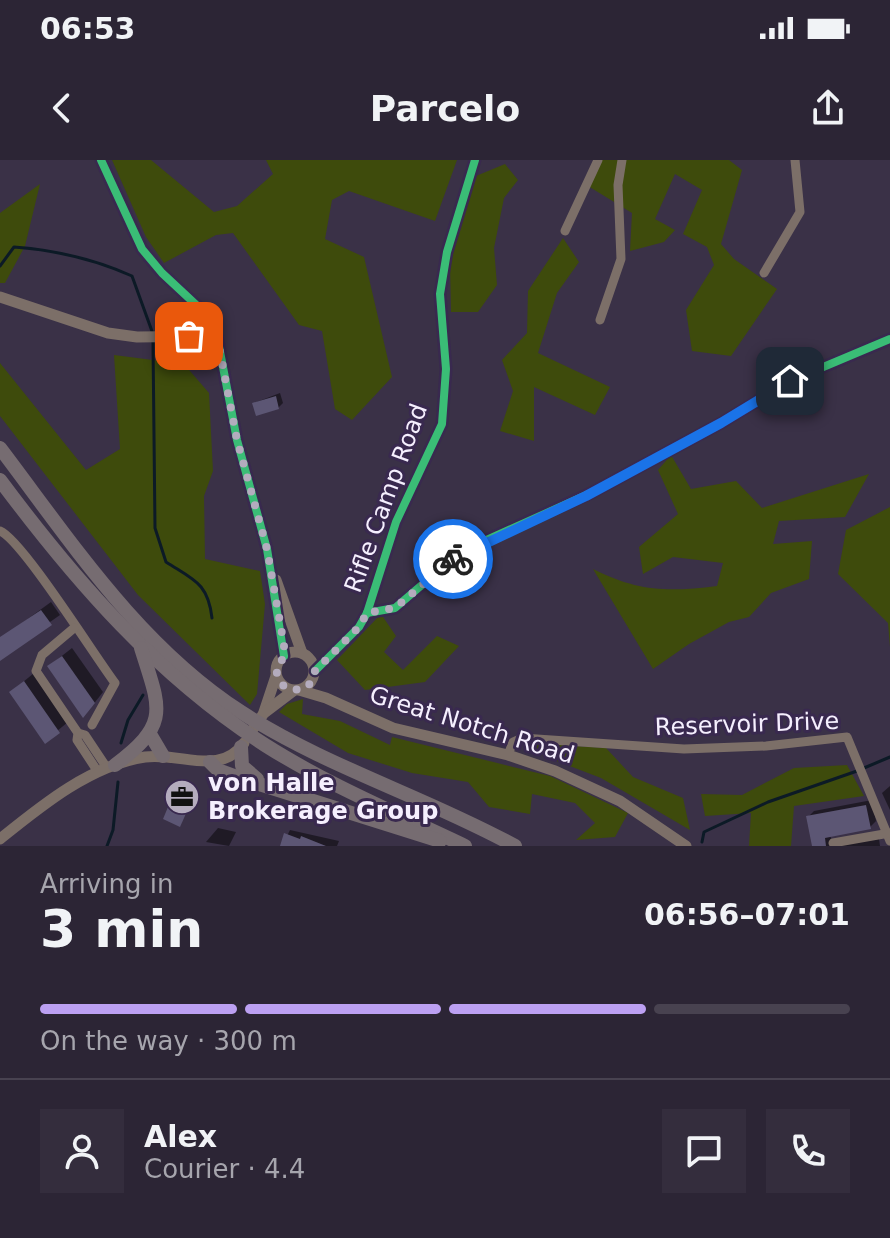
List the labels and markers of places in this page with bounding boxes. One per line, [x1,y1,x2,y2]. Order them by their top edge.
pin [155,302,223,370]
pin [756,347,824,415]
place label: von Halle Brokerage Group [208,769,438,825]
office icon: von Halle Brokerage Group [163,778,201,816]

